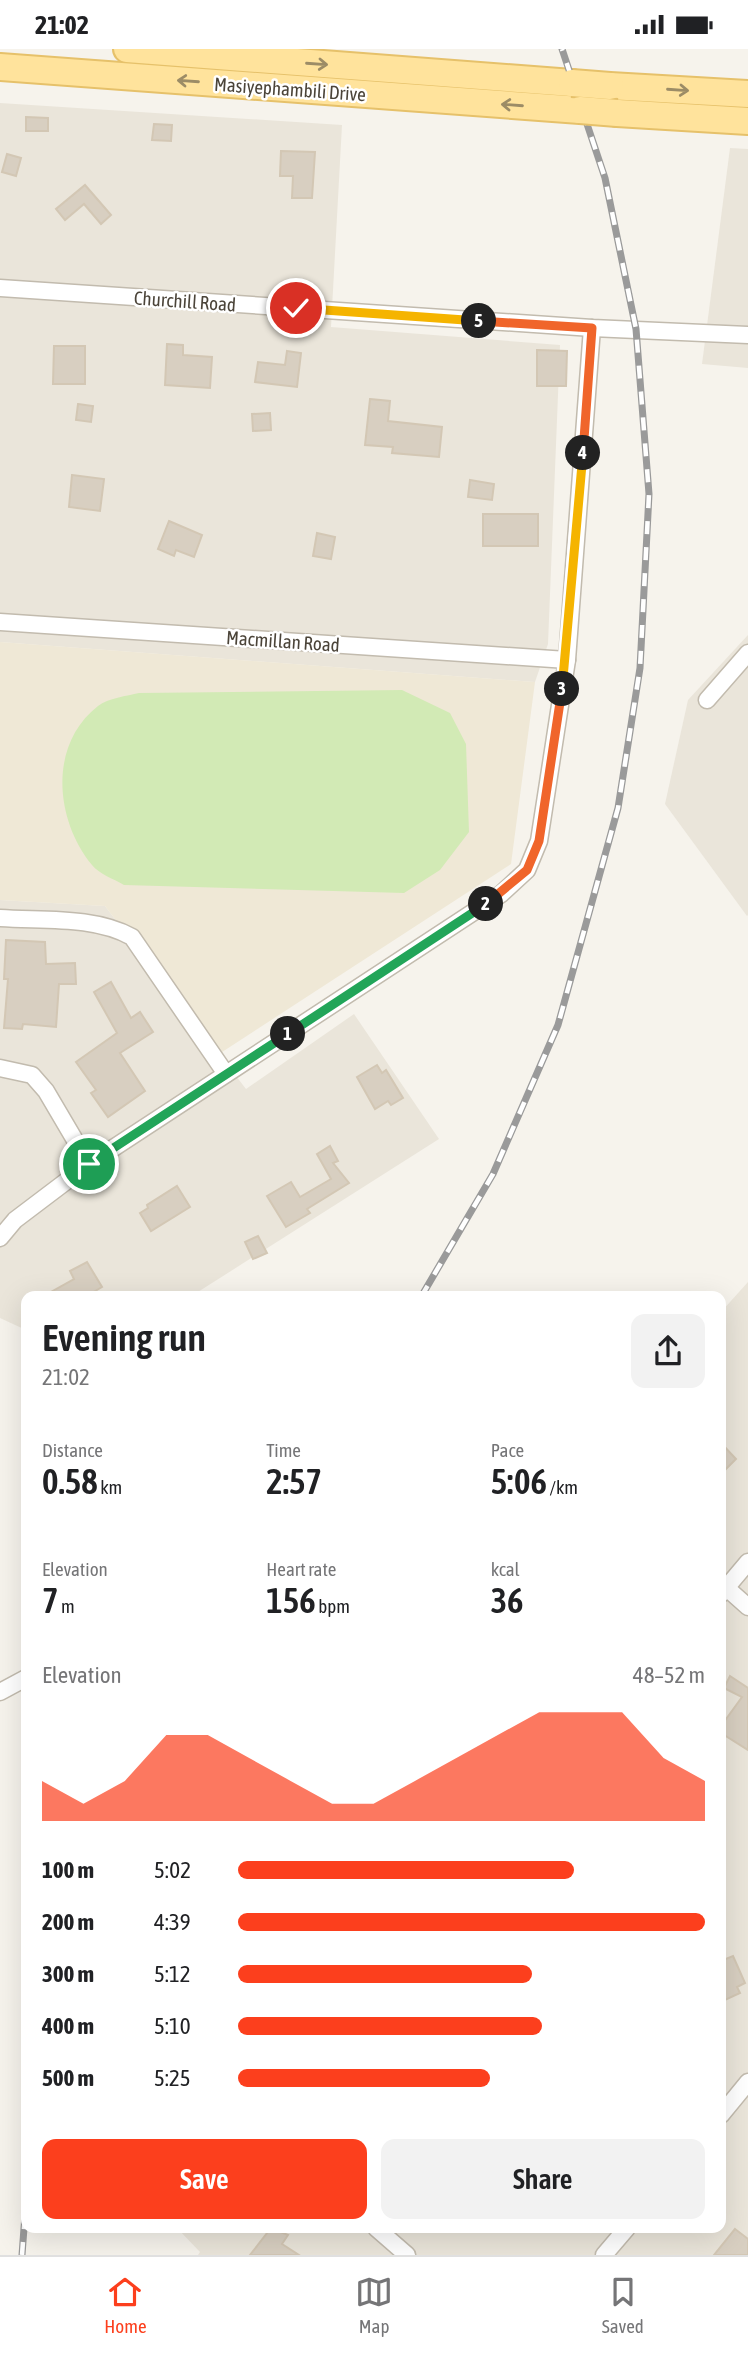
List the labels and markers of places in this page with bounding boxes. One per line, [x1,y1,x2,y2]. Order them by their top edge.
pin [266,278,326,338]
pin: 5 [462,303,496,339]
pin: 4 [566,435,600,471]
pin: 3 [544,671,580,707]
pin: 2 [468,887,504,921]
pin: 1 [270,1017,306,1051]
pin [59,1134,119,1194]

